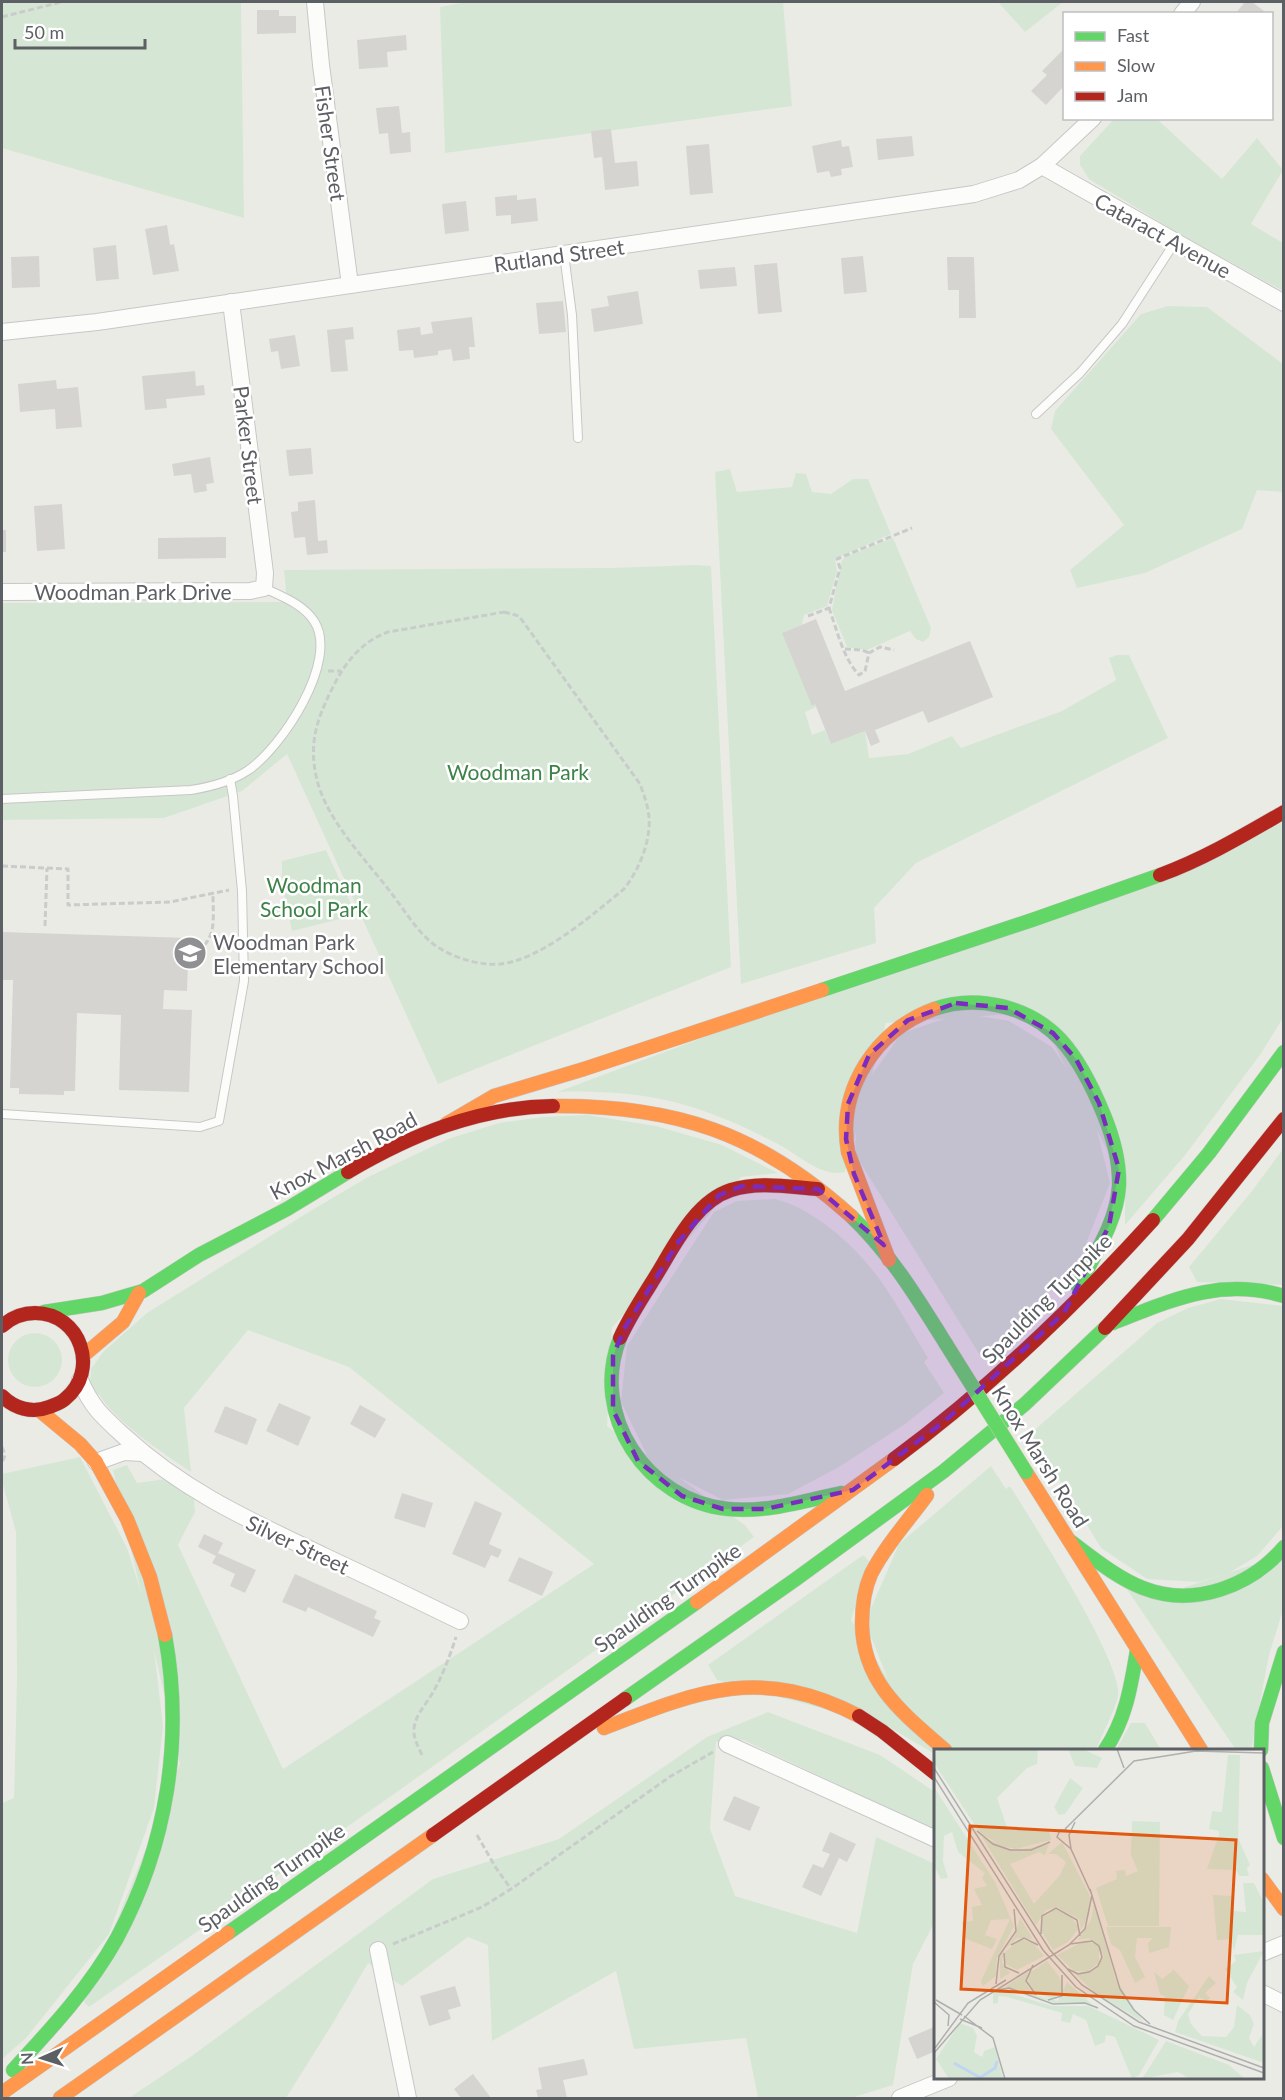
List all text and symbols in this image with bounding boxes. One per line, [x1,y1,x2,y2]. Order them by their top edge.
scale bar [15,12,146,50]
legend [1063,12,1273,120]
text: 50 m [24,21,64,43]
text: Fast [1117,24,1150,46]
text: Slow [1117,54,1155,76]
street label: Fisher Street [311,83,352,203]
text: Jam [1117,84,1148,106]
street label: Cataract Avenue [1090,187,1236,283]
street label: Rutland Street [492,233,626,277]
street label: Parker Street [229,384,269,506]
street label: Woodman Park Drive [34,579,232,604]
park label: Woodman Park [447,759,589,784]
park label: Woodman School Park [260,872,368,921]
place label: Woodman Park Elementary School [213,929,384,978]
school or university icon: Woodman Park Elementary School [172,935,208,971]
street label: Knox Marsh Road [265,1106,421,1204]
street label: Spaulding Turnpike [976,1228,1116,1368]
street label: Knox Marsh Road [987,1380,1095,1532]
street label: Silver Street [243,1509,354,1579]
street label: Spaulding Turnpike [589,1537,745,1657]
inset map [934,1749,1264,2079]
street label: Spaulding Turnpike [193,1817,349,1937]
north arrow [12,2028,72,2088]
text: N [17,2052,36,2065]

